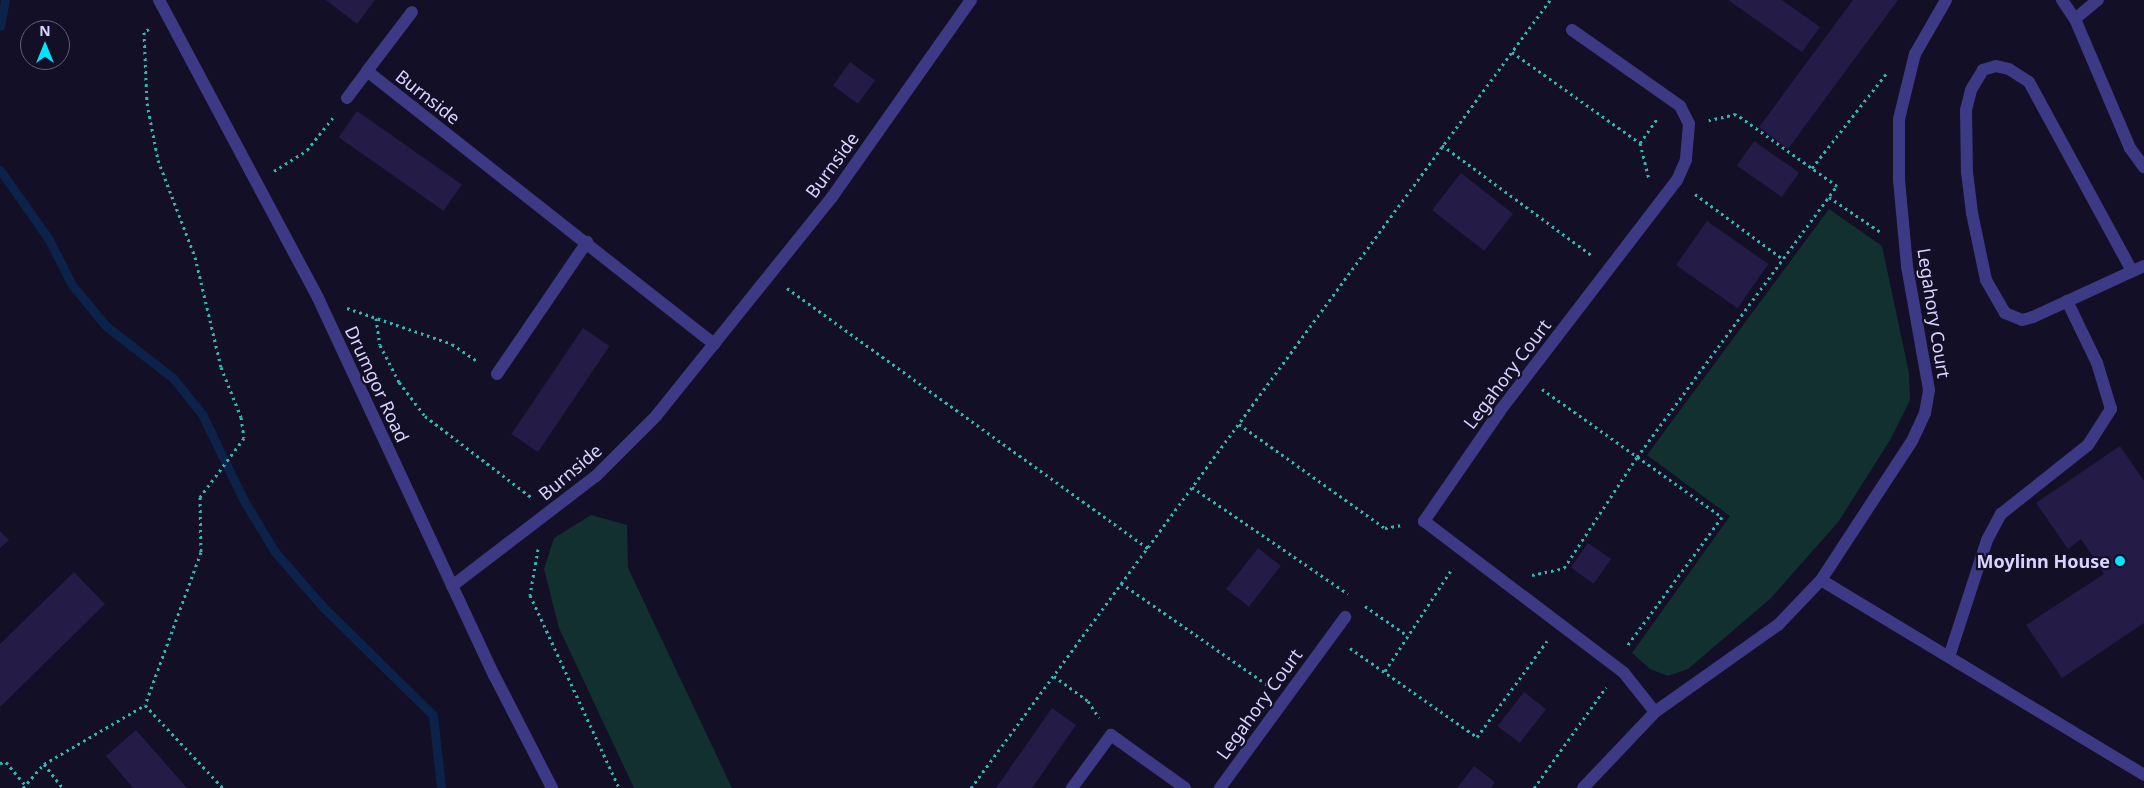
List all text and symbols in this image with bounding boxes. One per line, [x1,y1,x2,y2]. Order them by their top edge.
north arrow [20,20,70,70]
text: N [39,21,51,40]
street label: Burnside [391,65,465,129]
street label: Burnside [801,128,863,202]
street label: Legahory Court [1913,246,1955,380]
street label: Legahory Court [1459,315,1555,433]
street label: Drumgor Road [341,322,413,446]
street label: Burnside [534,439,606,505]
place label: Moylinn House [1977,550,2110,572]
marker: Moylinn House [2114,555,2126,567]
street label: Legahory Court [1212,645,1306,763]

